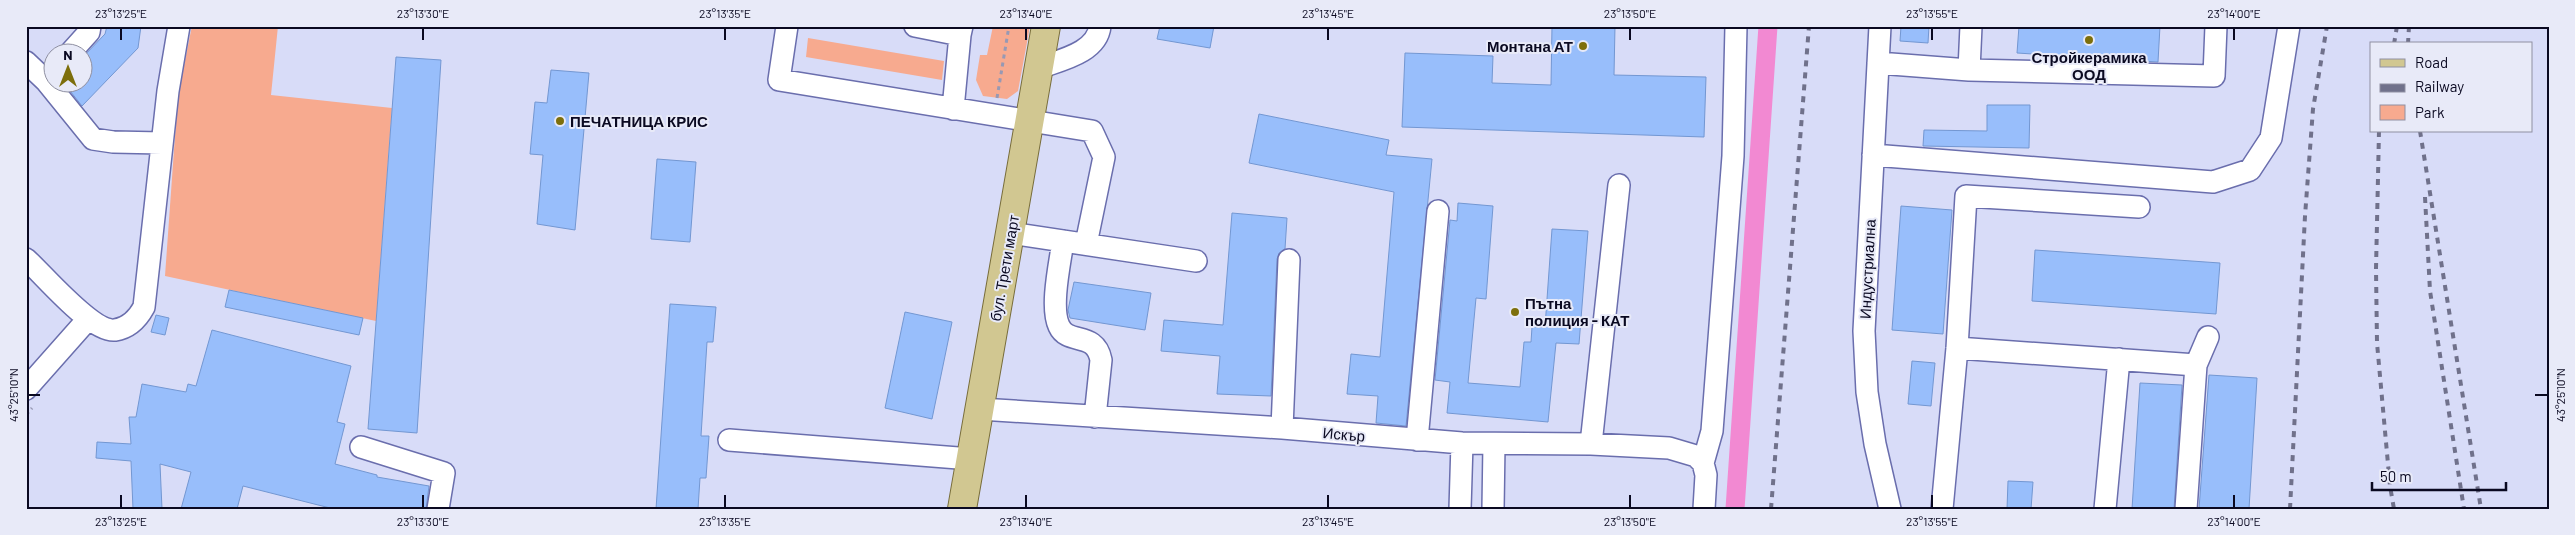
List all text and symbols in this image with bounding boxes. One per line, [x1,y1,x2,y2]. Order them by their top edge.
text: 23°13'25"E [95,6,147,20]
text: 23°13'30"E [397,6,449,20]
text: 23°13'35"E [699,6,751,20]
text: 23°13'40"E [1000,6,1052,20]
text: 23°13'45"E [1302,6,1354,20]
text: 23°13'50"E [1604,6,1656,20]
text: 23°13'55"E [1906,6,1958,20]
text: 23°14'00"E [2207,6,2261,20]
marker: Стройкерамика ООД [2083,34,2095,46]
place label: Монтана АТ [1487,37,1573,55]
marker: Монтана АТ [1577,40,1589,52]
north arrow [42,42,92,92]
legend [2370,42,2532,132]
text: N [63,46,73,63]
place label: Стройкерамика ООД [2031,48,2147,83]
text: Road [2415,53,2448,71]
text: Railway [2415,77,2464,95]
text: Park [2415,103,2445,121]
place label: ПЕЧАТНИЦА КРИС [570,112,708,130]
marker: ПЕЧАТНИЦА КРИС [554,115,566,127]
street label: бул. Трети март [986,213,1022,323]
street label: Индустриална [1855,218,1879,319]
place label: Пътна полиция - КАТ [1525,294,1629,329]
marker: Пътна полиция - КАТ [1509,306,1521,318]
text: 43°25'10"N [6,368,20,422]
text: 43°25'10"N [2553,368,2567,422]
street label: Искър [1322,423,1366,445]
scale bar [2372,460,2506,492]
text: 50 m [2380,467,2412,485]
text: 23°13'25"E [95,514,147,528]
text: 23°13'30"E [397,514,449,528]
text: 23°13'35"E [699,514,751,528]
text: 23°13'40"E [1000,514,1052,528]
text: 23°13'45"E [1302,514,1354,528]
text: 23°13'50"E [1604,514,1656,528]
text: 23°13'55"E [1906,514,1958,528]
text: 23°14'00"E [2207,514,2261,528]

